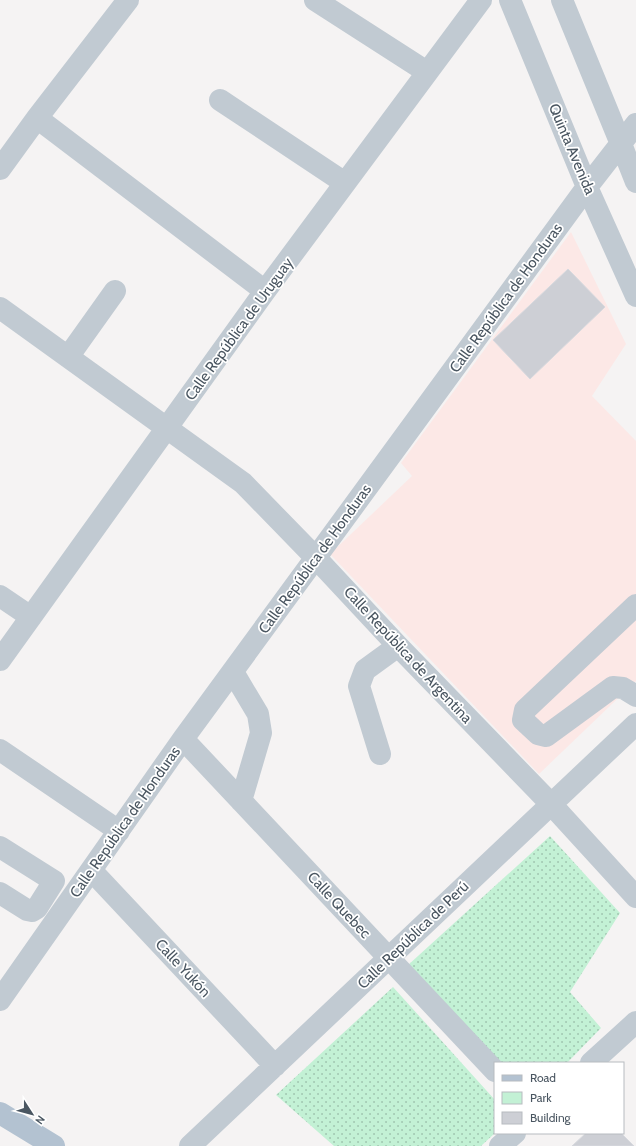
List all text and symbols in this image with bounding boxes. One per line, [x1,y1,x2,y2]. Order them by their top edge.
street label: Quinta Avenida [545,101,600,198]
street label: Calle República de Honduras [446,220,566,376]
street label: Calle República de Uruguay [181,254,297,404]
street label: Calle República de Honduras [255,481,375,637]
street label: Calle República de Argentina [340,583,477,728]
street label: Calle República de Honduras [66,743,184,901]
street label: Calle Quebec [304,868,374,942]
street label: Calle República de Perú [354,877,472,993]
street label: Calle Yukón [152,935,214,1001]
legend [494,1062,624,1134]
text: Road [530,1070,556,1085]
text: Park [530,1090,552,1105]
north arrow [12,1094,52,1134]
text: Building [530,1110,572,1125]
text: N [32,1113,48,1127]

